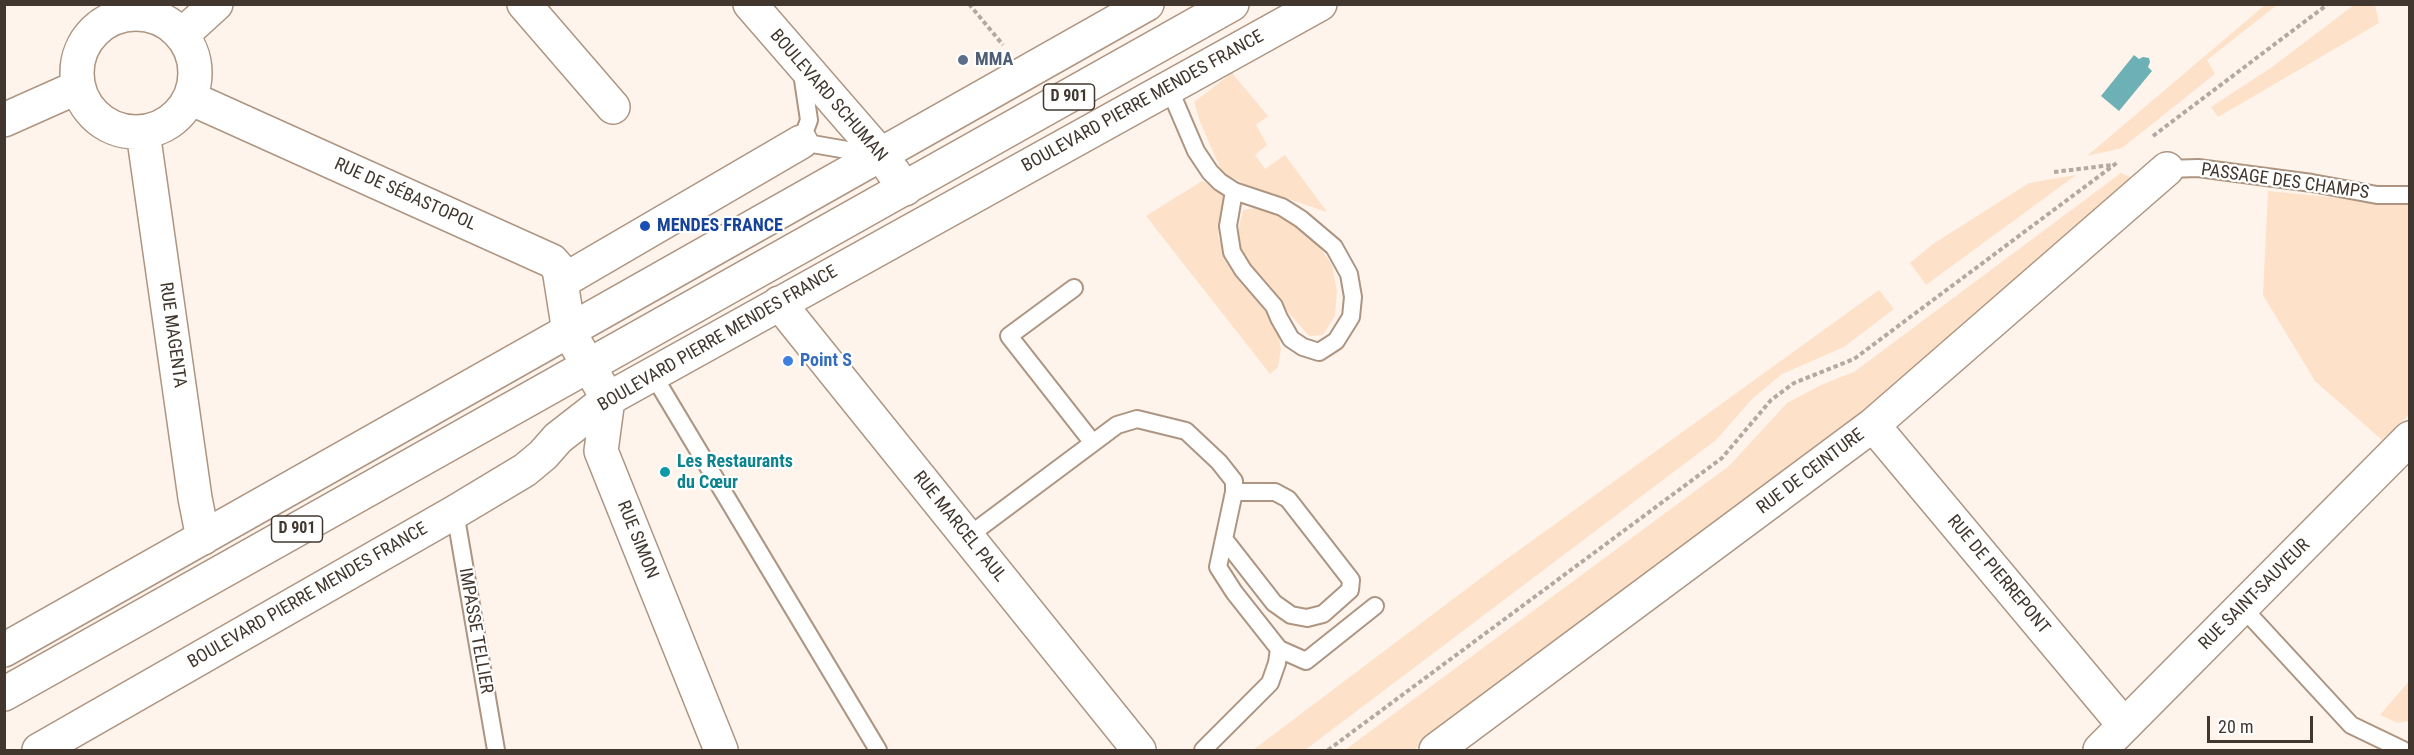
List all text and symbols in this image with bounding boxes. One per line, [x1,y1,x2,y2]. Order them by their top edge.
street label: BOULEVARD SCHUMAN [765,25,891,167]
street label: BOULEVARD PIERRE MENDES FRANCE [1018,26,1268,178]
place label: MMA [975,49,1013,71]
marker: MMA [956,53,970,67]
road number: D 901 [1044,84,1094,110]
street label: RUE DE SÉBASTOPOL [331,154,479,236]
street label: PASSAGE DES CHAMPS [2200,160,2370,204]
place label: MENDES FRANCE [657,215,783,237]
marker: MENDES FRANCE [638,219,652,233]
street label: BOULEVARD PIERRE MENDES FRANCE [594,261,842,417]
street label: RUE MAGENTA [154,281,190,389]
place label: Point S [800,350,852,372]
marker: Point S [781,354,795,368]
street label: RUE DE CEINTURE [1753,425,1869,519]
place label: Les Restaurants du Cœur [677,451,793,494]
marker: Les Restaurants du Cœur [658,465,672,479]
street label: RUE MARCEL PAUL [908,467,1010,587]
street label: RUE SIMON [612,498,662,582]
street label: RUE DE PIERREPONT [1942,511,2054,639]
road number: D 901 [272,516,322,542]
street label: BOULEVARD PIERRE MENDES FRANCE [184,518,432,674]
street label: RUE SAINT-SAUVEUR [2195,535,2315,655]
street label: IMPASSE TELLIER [453,566,497,696]
scale bar [2210,704,2316,742]
text: 20 m [2218,716,2253,737]

